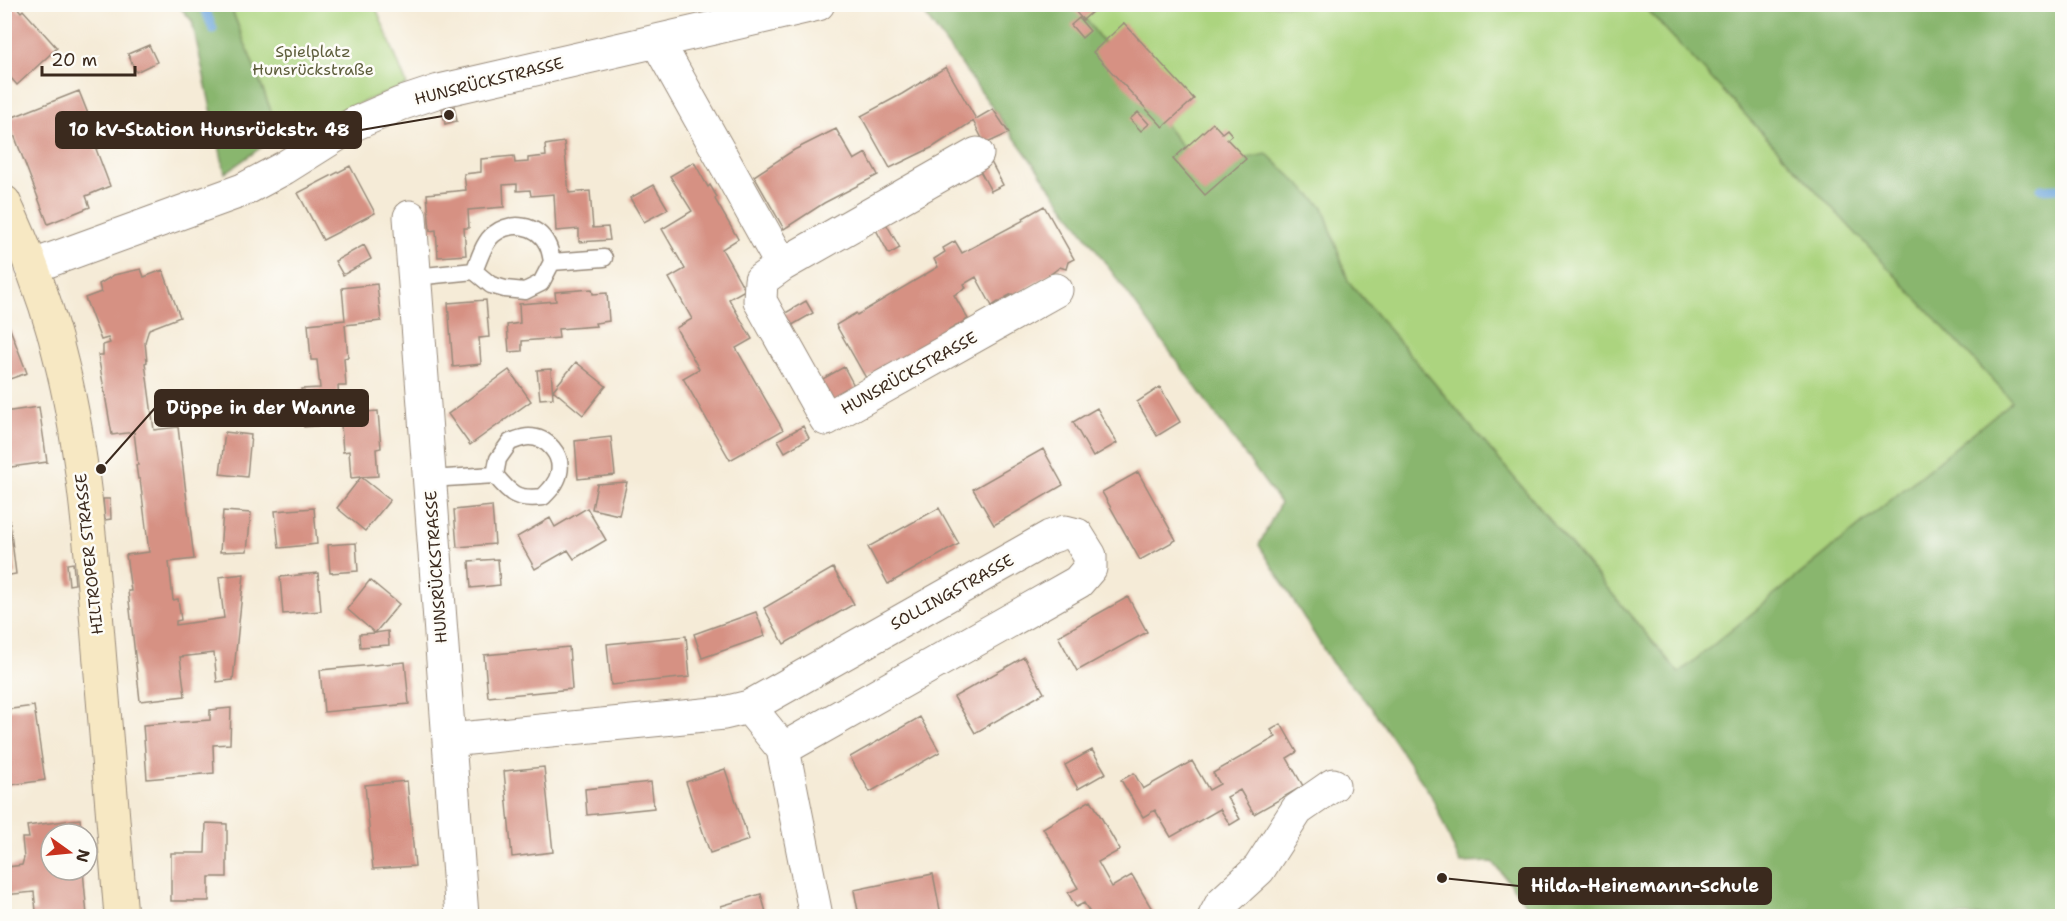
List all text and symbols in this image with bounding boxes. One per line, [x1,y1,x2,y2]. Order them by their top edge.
scale bar [42,39,135,77]
park label: Spielplatz Hunsrückstraße [252,41,374,80]
text: 20 m [51,48,97,72]
street label: HUNSRÜCKSTRASSE [412,52,566,110]
callout: 10 kV-Station Hunsrückstr. 48 [56,112,361,148]
text: 10 kV-Station Hunsrückstr. 48 [69,118,350,142]
street label: HUNSRÜCKSTRASSE [837,327,981,419]
callout: Düppe in der Wanne [155,390,368,426]
text: Düppe in der Wanne [166,396,356,420]
street label: HILTROPER STRASSE [70,472,108,636]
street label: HUNSRÜCKSTRASSE [420,490,452,644]
street label: SOLLINGSTRASSE [887,549,1017,635]
north arrow [39,822,99,882]
text: N [71,847,95,865]
callout: Hilda-Heinemann-Schule [1519,868,1771,904]
text: Hilda-Heinemann-Schule [1531,874,1759,898]

